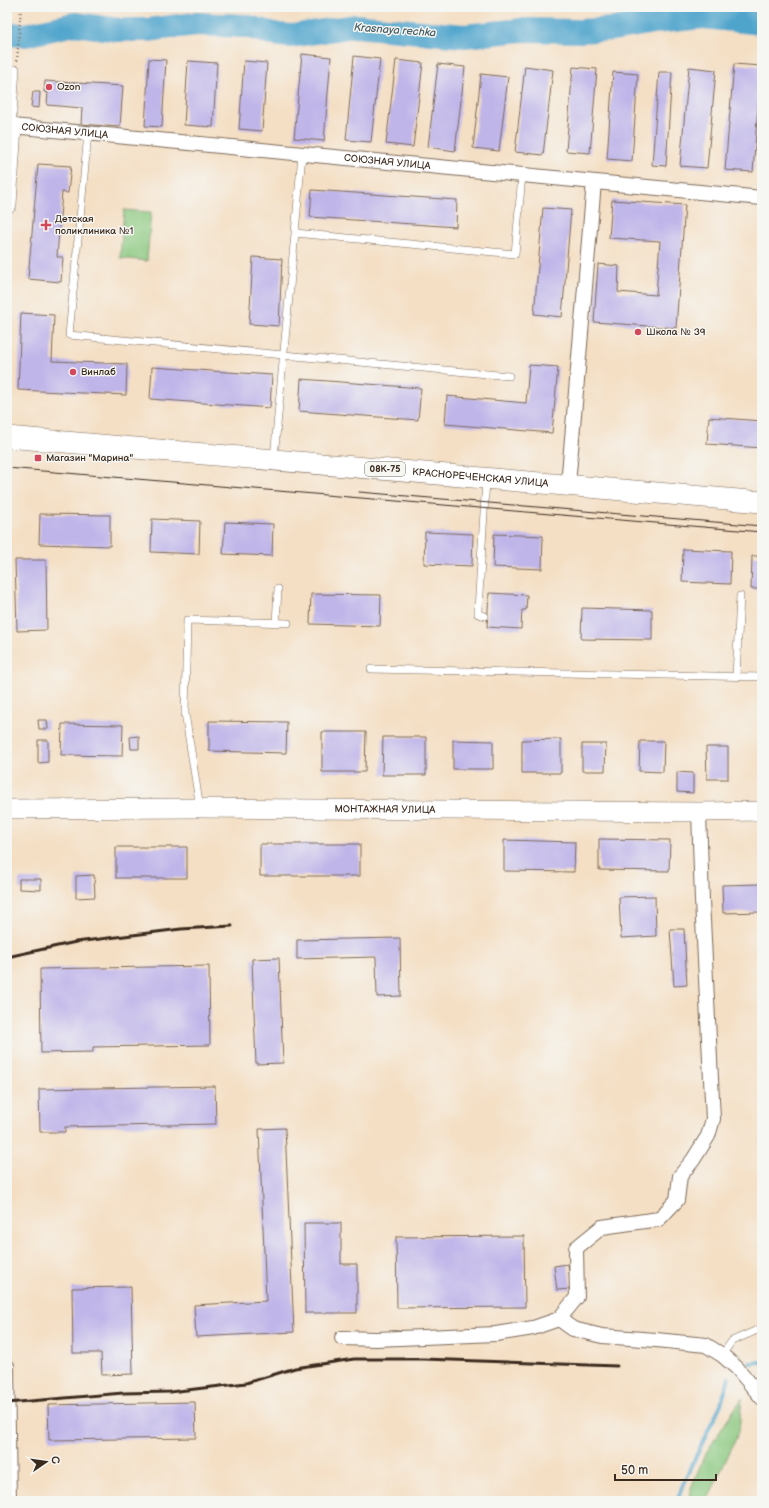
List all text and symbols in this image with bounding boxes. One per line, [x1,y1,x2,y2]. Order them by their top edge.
water label: Krasnaya rechka [353,21,437,39]
place label: Ozon [57,81,81,93]
marker: Ozon [44,82,54,92]
street label: СОЮЗНАЯ УЛИЦА [21,121,110,141]
street label: СОЮЗНАЯ УЛИЦА [343,152,432,172]
place label: Детская поликлиника №1 [55,213,133,237]
marker: Детская поликлиника №1 [40,219,52,231]
place label: Школа № 39 [646,326,706,338]
marker: Школа № 39 [633,327,643,337]
place label: Винлаб [81,366,116,378]
marker: Винлаб [68,367,78,377]
place label: Магазин "Марина" [46,452,133,464]
marker: Магазин "Марина" [33,453,43,463]
road number: 08К-75 [365,462,405,476]
street label: КРАСНОРЕЧЕНСКАЯ УЛИЦА [412,466,550,490]
street label: МОНТАЖНАЯ УЛИЦА [335,803,436,816]
north arrow [26,1442,66,1482]
text: С [48,1455,63,1465]
scale bar [615,1456,716,1482]
text: 50 m [621,1463,648,1478]

